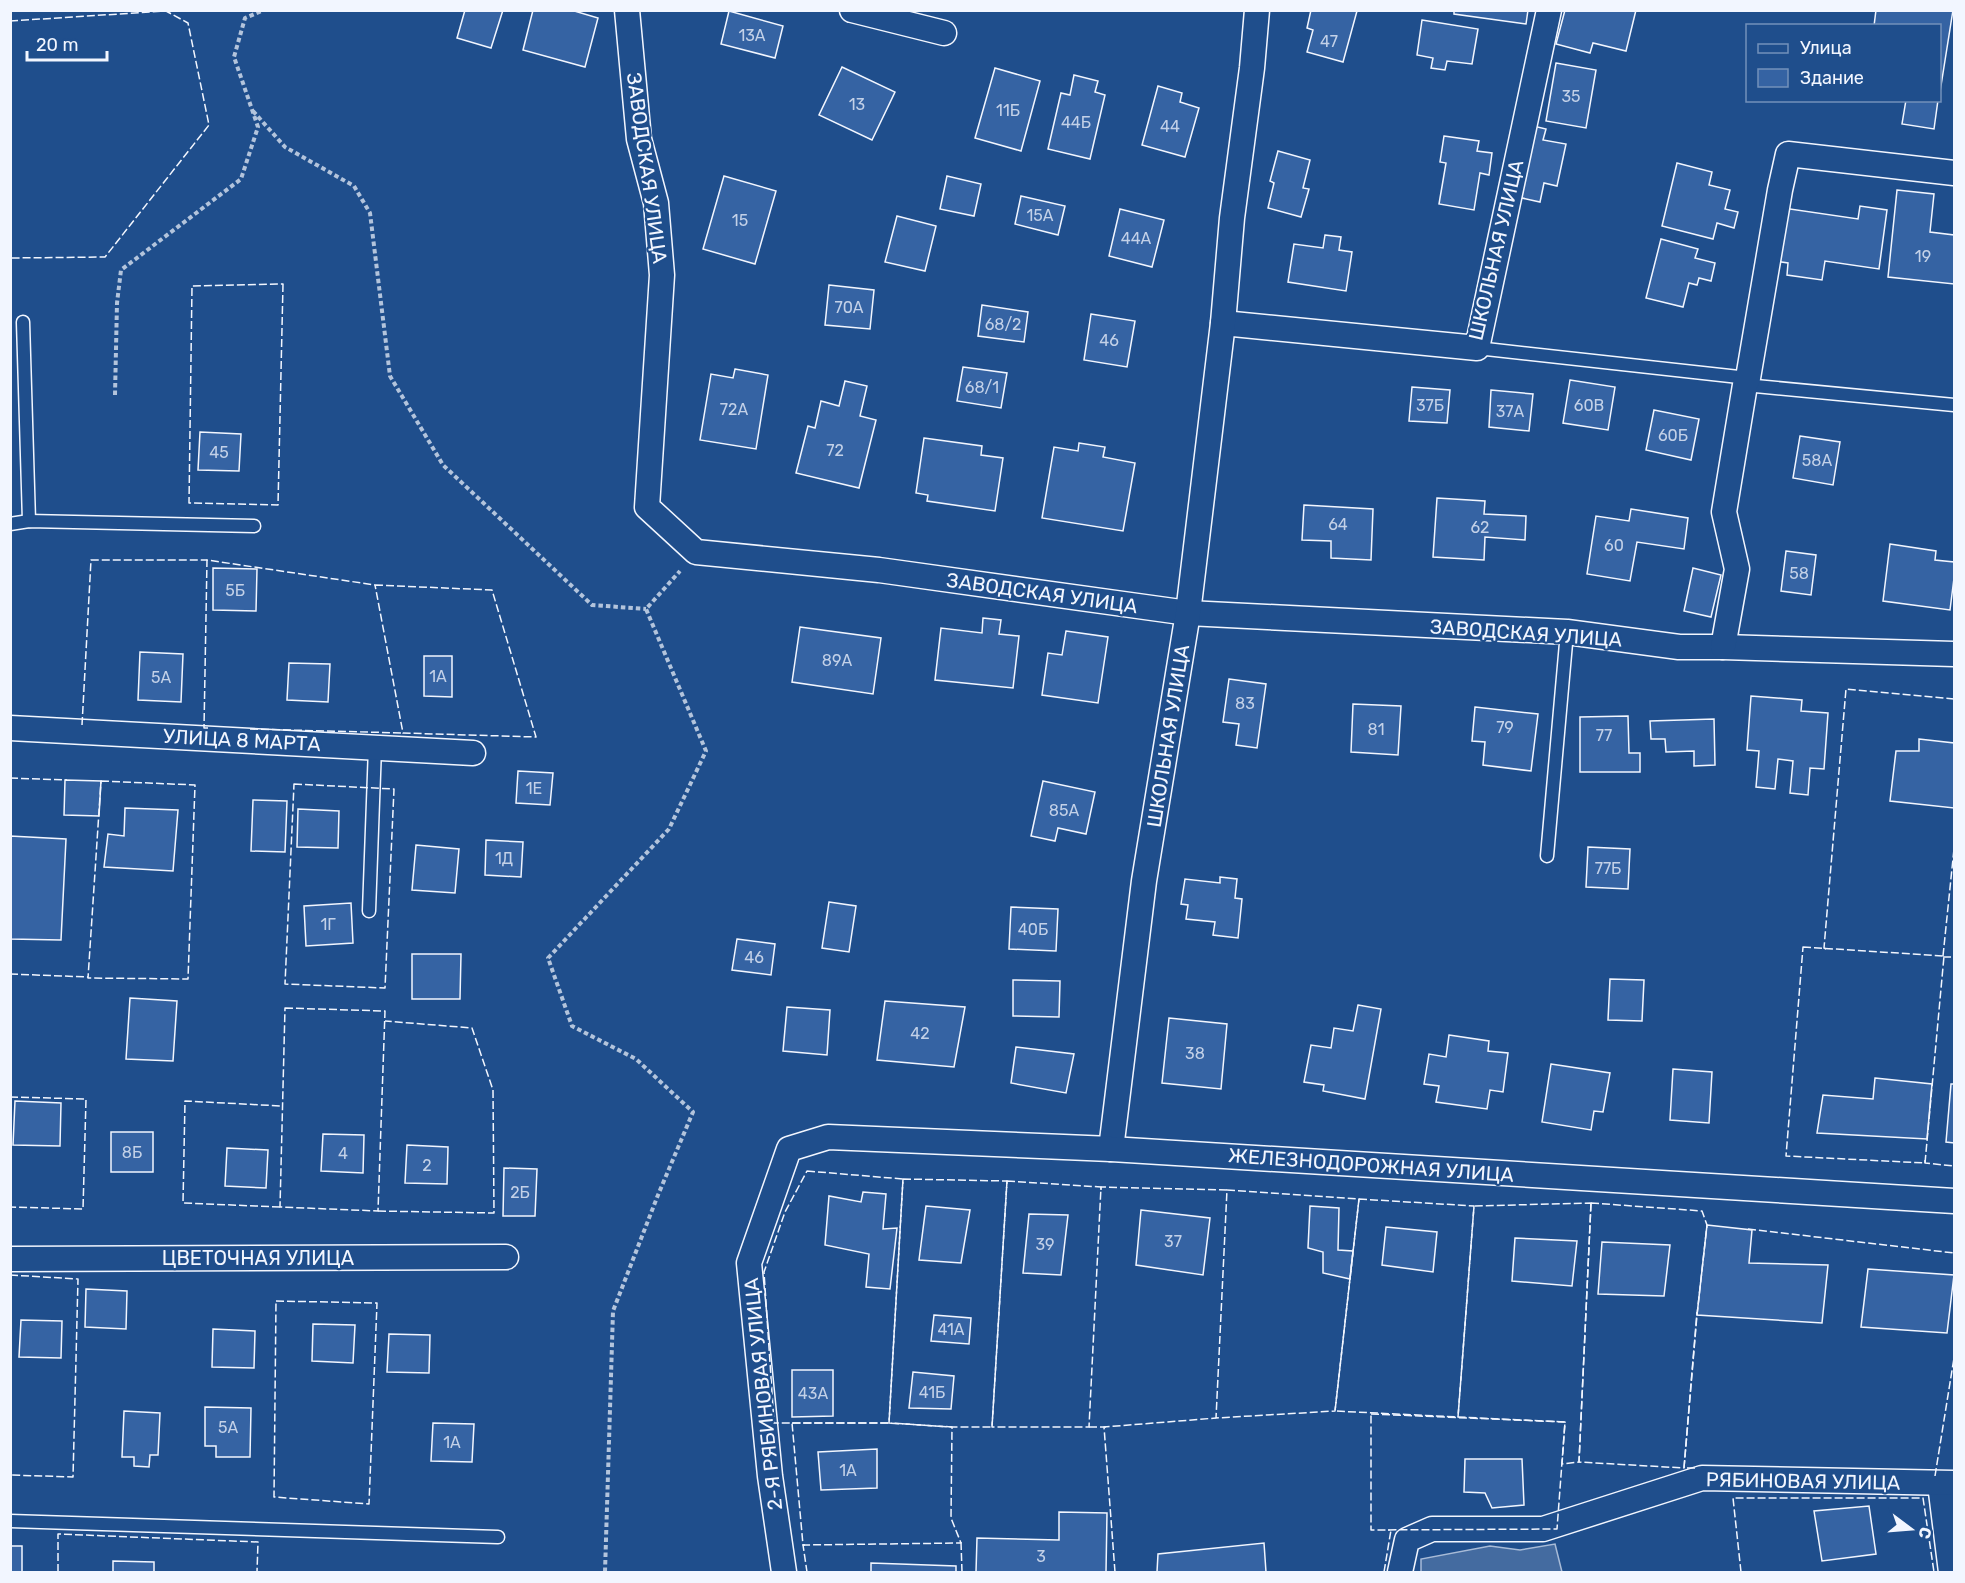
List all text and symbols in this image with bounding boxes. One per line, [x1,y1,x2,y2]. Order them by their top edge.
scale bar [27,24,106,62]
legend [1746,24,1941,102]
house number: 13А [738,26,766,45]
house number: 47 [1320,32,1338,51]
text: 20 m [36,34,78,56]
text: Улица [1800,37,1852,59]
text: Здание [1800,67,1864,89]
street label: ЗАВОДСКАЯ УЛИЦА [622,71,672,265]
house number: 35 [1561,87,1581,106]
house number: 13 [849,95,865,114]
house number: 11Б [996,101,1020,120]
house number: 44Б [1061,113,1091,132]
house number: 44 [1160,117,1180,136]
street label: ШКОЛЬНАЯ УЛИЦА [1464,157,1528,343]
house number: 15А [1026,206,1054,225]
house number: 15 [732,211,748,230]
house number: 44А [1121,229,1152,248]
house number: 19 [1915,247,1931,266]
house number: 70А [834,298,864,317]
house number: 68/2 [985,315,1021,334]
house number: 46 [1099,331,1119,350]
house number: 68/1 [965,378,999,397]
house number: 37Б [1416,396,1444,415]
house number: 60В [1574,396,1604,415]
house number: 72А [720,400,748,419]
house number: 37А [1496,402,1525,421]
house number: 60Б [1658,426,1688,445]
house number: 72 [826,441,844,460]
house number: 45 [209,443,229,462]
house number: 58А [1802,451,1832,470]
house number: 64 [1328,515,1348,534]
house number: 62 [1470,518,1490,537]
house number: 60 [1604,536,1624,555]
house number: 58 [1789,564,1809,583]
street label: ЗАВОДСКАЯ УЛИЦА [945,568,1139,618]
house number: 5Б [225,581,245,600]
street label: ЗАВОДСКАЯ УЛИЦА [1429,614,1623,652]
street label: ШКОЛЬНАЯ УЛИЦА [1142,643,1194,829]
house number: 89А [822,651,852,670]
house number: 1А [429,667,447,686]
house number: 5А [151,668,171,687]
house number: 83 [1235,694,1255,713]
house number: 79 [1496,718,1514,737]
house number: 81 [1367,720,1385,739]
street label: УЛИЦА 8 МАРТА [163,724,321,756]
house number: 77 [1596,726,1612,745]
house number: 1Е [526,779,542,798]
house number: 85А [1049,801,1079,820]
house number: 1Д [495,849,513,868]
house number: 77Б [1595,859,1621,878]
house number: 1Г [320,915,336,934]
house number: 40Б [1018,920,1048,939]
house number: 46 [744,948,764,967]
house number: 42 [910,1024,930,1043]
house number: 38 [1185,1044,1205,1063]
house number: 8Б [122,1143,142,1162]
street label: ЖЕЛЕЗНОДОРОЖНАЯ УЛИЦА [1227,1143,1515,1187]
house number: 4 [338,1144,348,1163]
house number: 2 [422,1156,432,1175]
house number: 2Б [510,1183,530,1202]
house number: 37 [1164,1232,1182,1251]
house number: 39 [1035,1235,1055,1254]
street label: ЦВЕТОЧНАЯ УЛИЦА [162,1246,354,1270]
street label: 2-Я РЯБИНОВАЯ УЛИЦА [739,1277,787,1511]
house number: 41А [937,1320,965,1339]
house number: 41Б [919,1383,945,1402]
house number: 43А [798,1384,828,1403]
house number: 5А [218,1418,238,1437]
house number: 1А [443,1433,461,1452]
house number: 1А [839,1461,857,1480]
street label: РЯБИНОВАЯ УЛИЦА [1706,1467,1900,1495]
north arrow [1881,1499,1941,1559]
text: С [1914,1525,1936,1541]
house number: 3 [1036,1547,1046,1566]

